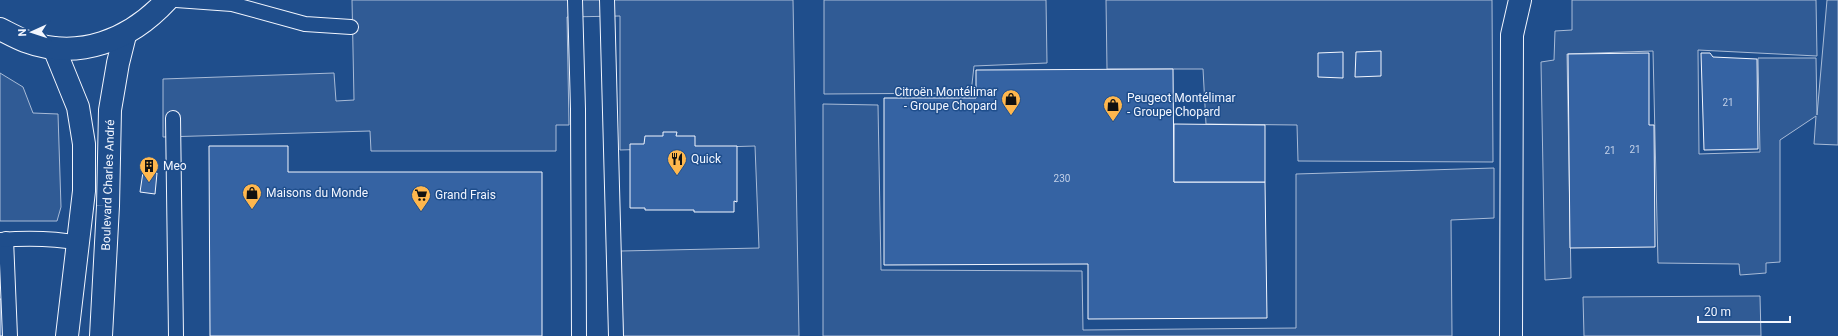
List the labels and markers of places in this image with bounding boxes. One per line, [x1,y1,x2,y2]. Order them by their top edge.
place label: Citroën Montélimar - Groupe Chopard [894,85,997,113]
shop icon: Citroën Montélimar - Groupe Chopard [1000,88,1022,116]
place label: Peugeot Montélimar - Groupe Chopard [1127,91,1236,119]
shop icon: Peugeot Montélimar - Groupe Chopard [1102,94,1124,122]
restaurant icon: Quick [666,148,688,176]
place label: Quick [691,152,722,166]
building icon: Meo [138,155,160,183]
place label: Meo [163,159,187,173]
shop icon: Maisons du Monde [241,182,263,210]
supermarket icon: Grand Frais [410,184,432,212]
place label: Maisons du Monde [266,186,368,200]
place label: Grand Frais [435,188,496,202]

